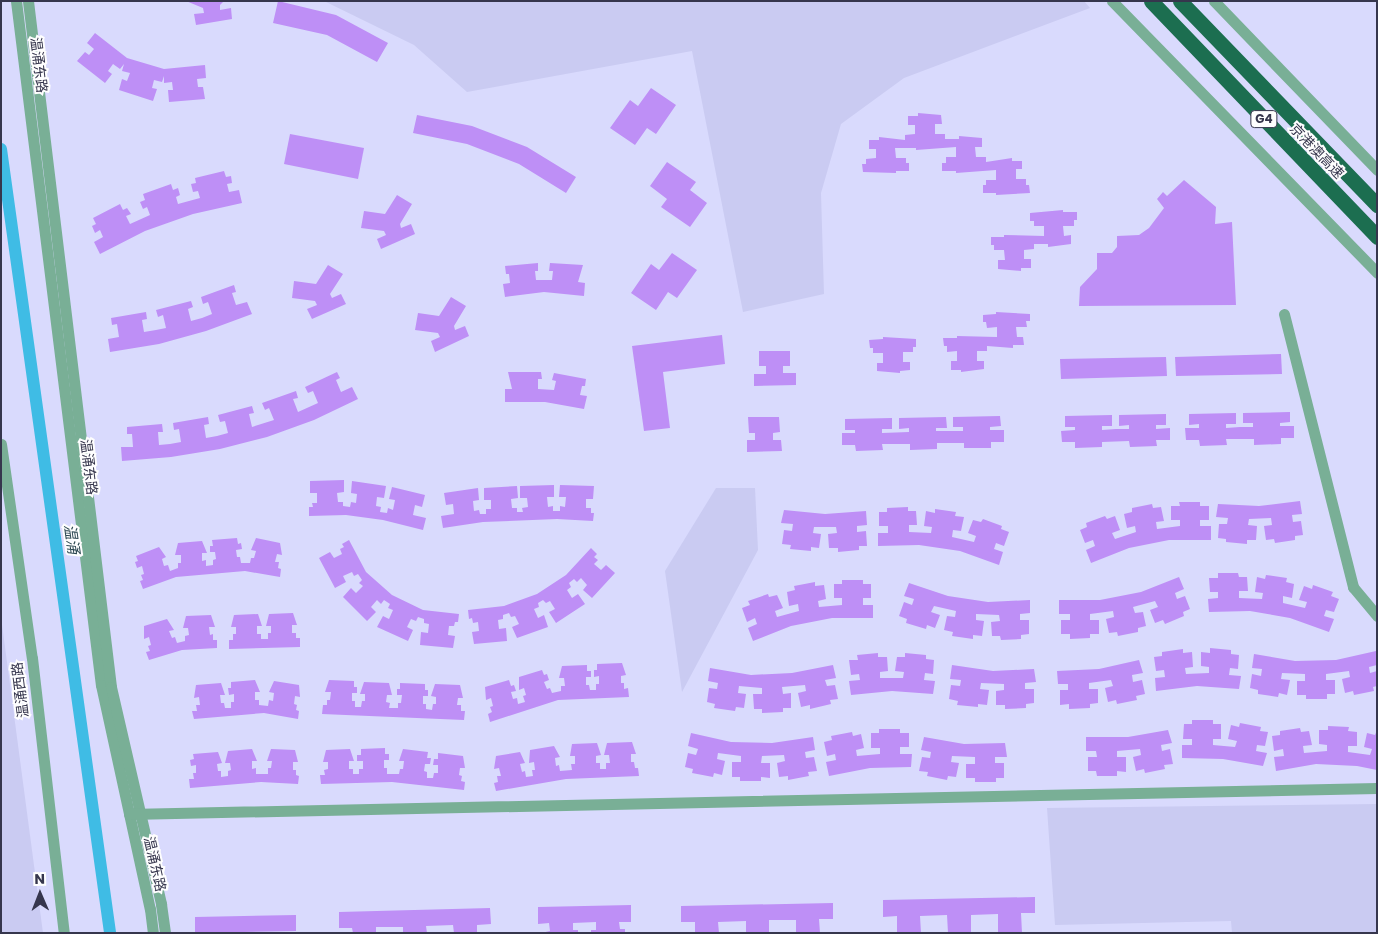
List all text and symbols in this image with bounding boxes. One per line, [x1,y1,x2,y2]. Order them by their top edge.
street label: 温涌东路 [27,36,51,94]
road number: G4 [1250,110,1278,128]
street label: 京港澳高速 [1287,120,1347,182]
street label: 温涌东路 [77,438,101,496]
water label: 温涌 [61,523,83,555]
street label: 温涌西路 [8,661,32,719]
street label: 温涌东路 [141,835,169,893]
north arrow [15,869,65,919]
text: N [34,869,45,889]

